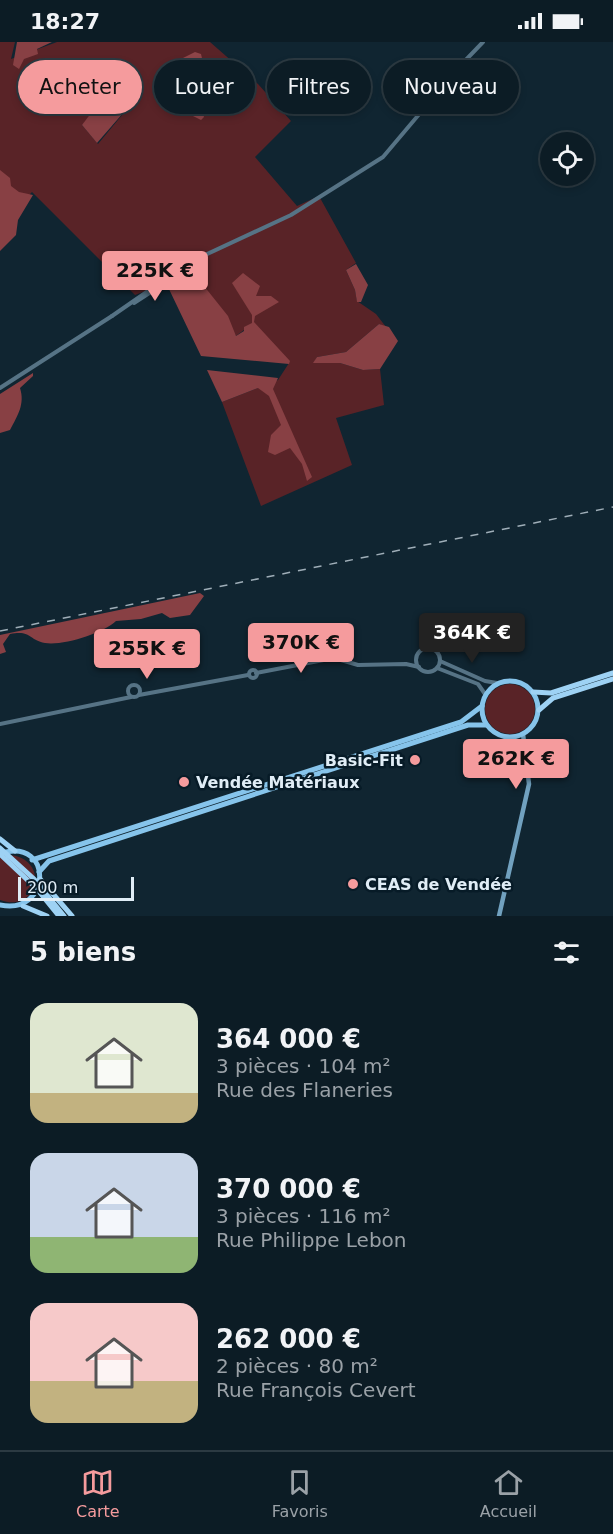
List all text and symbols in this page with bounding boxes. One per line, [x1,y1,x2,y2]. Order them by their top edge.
text: 18:27 [30,9,100,34]
chip: Acheter [18,60,142,114]
chip: Louer [154,60,255,114]
chip: Filtres [267,60,371,114]
chip: Nouveau [383,60,519,114]
map controls [540,132,594,186]
button: locate [540,132,594,186]
pin: 225K € [106,251,204,302]
text: 225K € [116,258,194,282]
pin: 364K € [423,613,521,664]
text: 364K € [433,620,511,644]
pin: 370K € [252,623,350,674]
pin: 255K € [98,629,196,680]
text: 370K € [262,630,340,654]
text: 255K € [108,636,186,660]
pin: 262K € [467,739,565,790]
text: 262K € [477,746,555,770]
place label: Basic-Fit [325,751,403,770]
marker: Basic-Fit [408,753,422,767]
place label: Vendée Matériaux [196,773,360,792]
marker: Vendée Matériaux [177,775,191,789]
scale bar [18,874,134,902]
place label: CEAS de Vendée [365,875,512,894]
marker: CEAS de Vendée [346,877,360,891]
text: 200 m [27,878,78,897]
icon: filters [550,936,583,969]
text: 5 biens [30,937,136,967]
text: 364 000 € [216,1024,361,1054]
icon: home [78,1027,150,1099]
text: 3 pièces · 104 m² [216,1054,390,1078]
text: Rue des Flaneries [216,1078,393,1102]
text: 370 000 € [216,1174,361,1204]
icon: home [78,1177,150,1249]
text: 3 pièces · 116 m² [216,1204,390,1228]
text: Rue Philippe Lebon [216,1228,407,1252]
text: 262 000 € [216,1324,361,1354]
icon: home [78,1327,150,1399]
text: 2 pièces · 80 m² [216,1354,378,1378]
text: Rue François Cevert [216,1378,416,1402]
tab: Carte [76,1466,120,1521]
tab: Favoris [272,1466,328,1521]
tab: Accueil [480,1466,537,1521]

